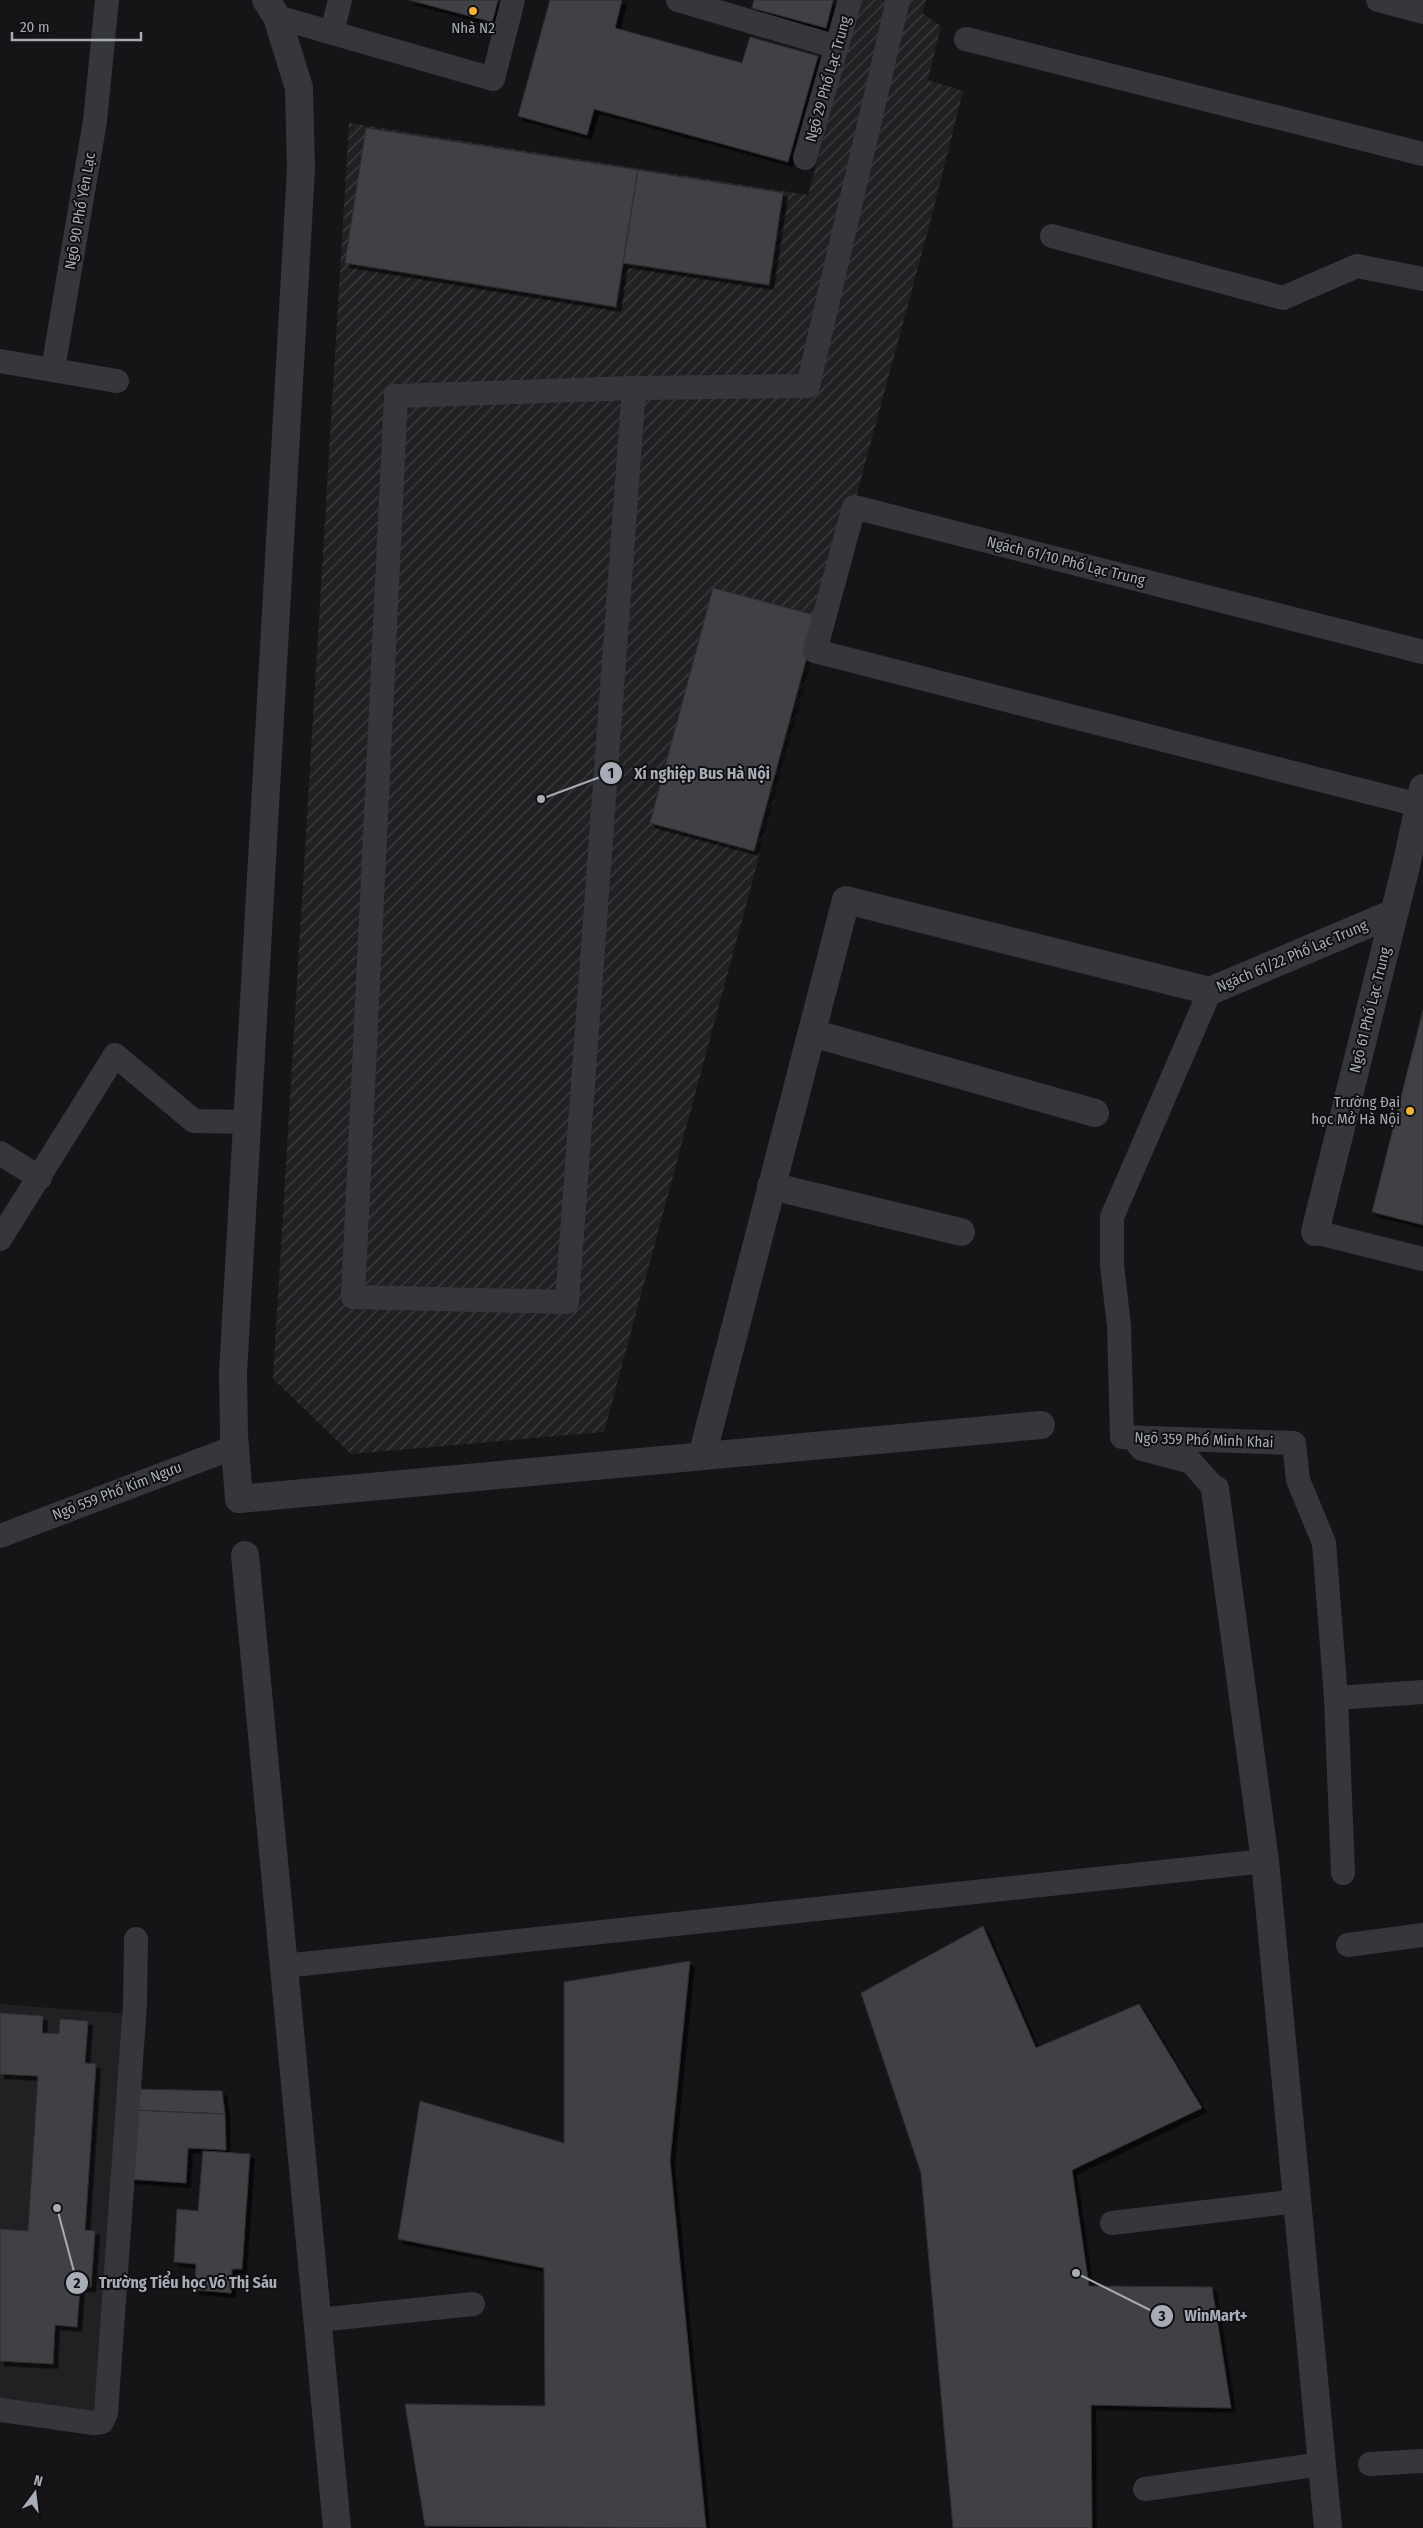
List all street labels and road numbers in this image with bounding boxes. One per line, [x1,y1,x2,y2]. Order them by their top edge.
street label: Ngõ 29 Phố Lạc Trung [801,14,855,144]
street label: Ngõ 90 Phố Yên Lạc [61,150,99,271]
street label: Ngách 61/10 Phố Lạc Trung [985,533,1147,589]
street label: Ngách 61/22 Phố Lạc Trung [1214,916,1370,996]
street label: Ngõ 61 Phố Lạc Trung [1346,945,1394,1075]
street label: Ngõ 359 Phố Minh Khai [1134,1429,1274,1451]
street label: Ngõ 559 Phố Kim Ngưu [50,1458,184,1524]

